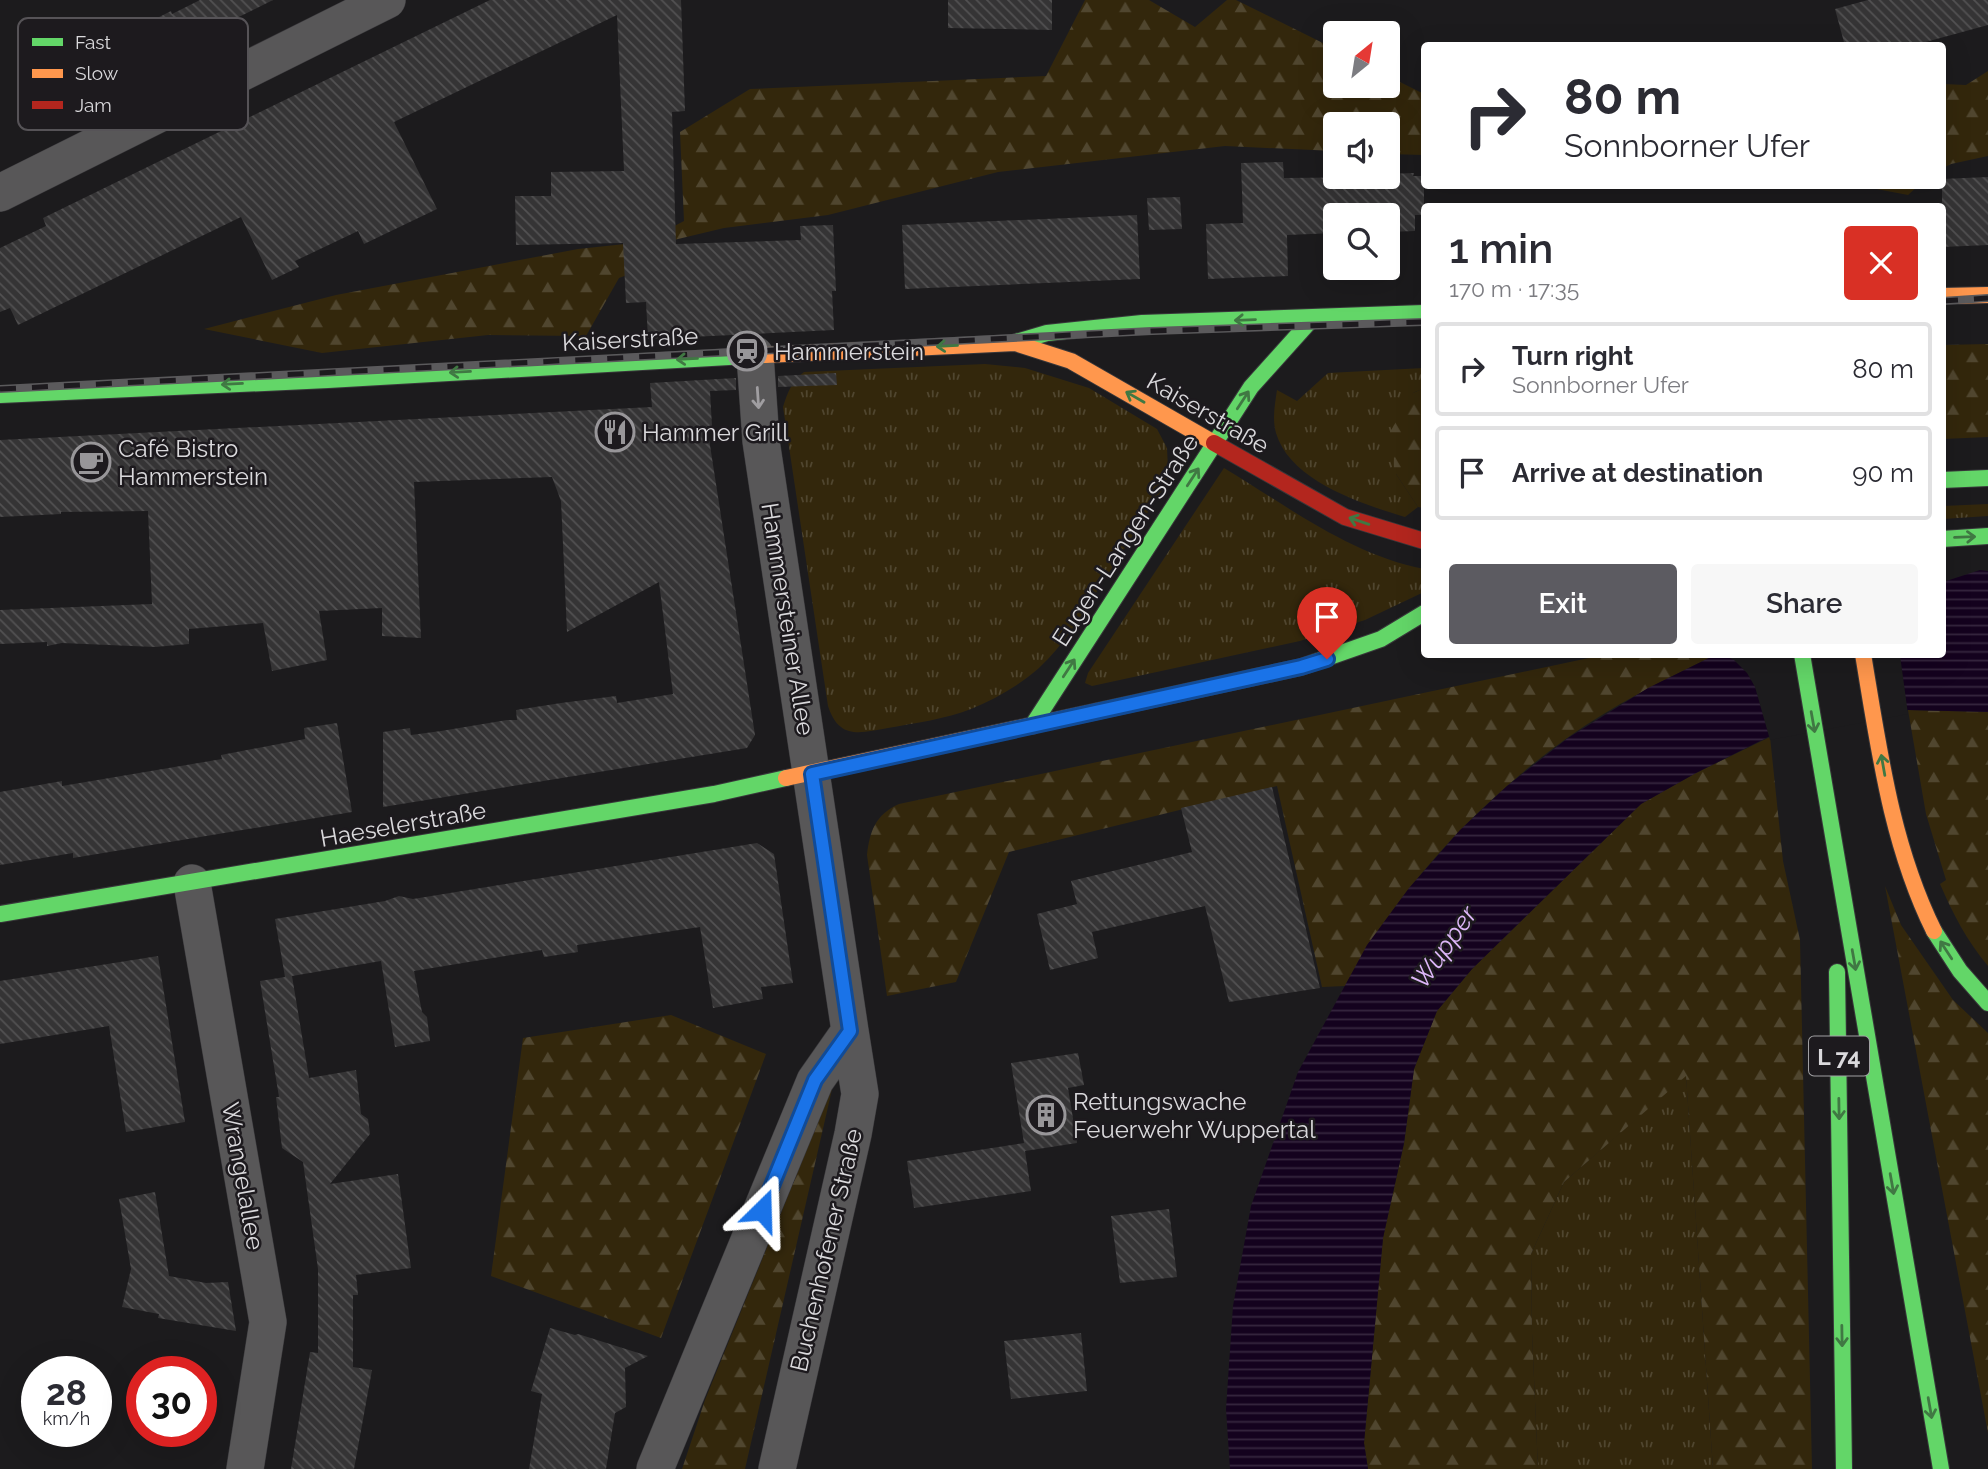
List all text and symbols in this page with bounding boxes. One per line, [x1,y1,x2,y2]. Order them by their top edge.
legend [18,18,248,130]
north arrow [1323,21,1400,98]
map controls [1323,21,1400,280]
text: Fast [75,31,111,53]
text: Slow [75,62,119,84]
text: 80 m [1564,68,1681,125]
icon: right [1449,70,1540,161]
text: Jam [75,94,112,116]
button: sound [1323,112,1400,189]
text: Sonnborner Ufer [1564,127,1810,164]
button: search [1323,203,1400,280]
text: 1 min [1449,224,1553,273]
button: close [1844,226,1918,300]
text: 170 m · 17:35 [1449,275,1579,302]
one-way arrow [1234,313,1257,326]
street label: Kaiserstraße [561,321,699,357]
station icon: Hammerstein [726,330,768,372]
place label: Hammerstein [774,337,924,366]
one-way arrow [936,339,959,352]
text: Turn right [1512,341,1633,371]
icon: right [1453,350,1491,388]
one-way arrow [675,352,698,365]
text: 80 m [1852,354,1914,384]
one-way arrow [449,366,471,379]
street label: Kaiserstraße [1142,366,1274,460]
text: Sonnborner Ufer [1512,371,1689,398]
one-way arrow [221,378,244,391]
one-way arrow [752,386,765,409]
one-way arrow [1125,390,1145,404]
one-way arrow [1236,391,1250,411]
restaurant icon: Hammer Grill [594,411,636,453]
place label: Hammer Grill [642,418,789,447]
street label: Eugen-Langen-Straße [1046,429,1204,651]
place label: Café Bistro Hammerstein [118,434,268,491]
cafe icon: Café Bistro Hammerstein [70,441,112,483]
icon: arrive [1453,454,1491,492]
text: Arrive at destination [1512,458,1763,488]
text: 90 m [1852,458,1914,488]
one-way arrow [1186,468,1200,488]
street label: Hammersteiner Allee [755,501,821,737]
one-way arrow [1349,514,1371,527]
one-way arrow [1953,530,1976,543]
button: Exit [1449,564,1677,644]
button: Share [1691,564,1918,644]
pin [1297,587,1357,659]
icon: arrive [1308,598,1346,636]
one-way arrow [1063,659,1077,679]
one-way arrow [1807,710,1820,733]
one-way arrow [1876,754,1890,777]
street label: Haeselerstraße [318,795,488,853]
water label: Wupper [1405,899,1484,994]
one-way arrow [1938,941,1952,961]
one-way arrow [1848,948,1861,971]
road number: L 74 [1809,1036,1869,1076]
place label: Rettungswache Feuerwehr Wuppertal [1073,1087,1316,1144]
building icon: Rettungswache Feuerwehr Wuppertal [1025,1094,1067,1136]
one-way arrow [1832,1097,1846,1120]
street label: Wrangelallee [216,1100,270,1252]
street label: Buchenhofener Straße [784,1126,868,1374]
one-way arrow [1886,1172,1899,1195]
position arrow [725,1173,799,1247]
one-way arrow [1835,1325,1849,1348]
speed limit sign: 30 [126,1356,217,1447]
text: 28 [46,1372,87,1413]
one-way arrow [1924,1397,1938,1419]
text: km/h [43,1408,90,1429]

